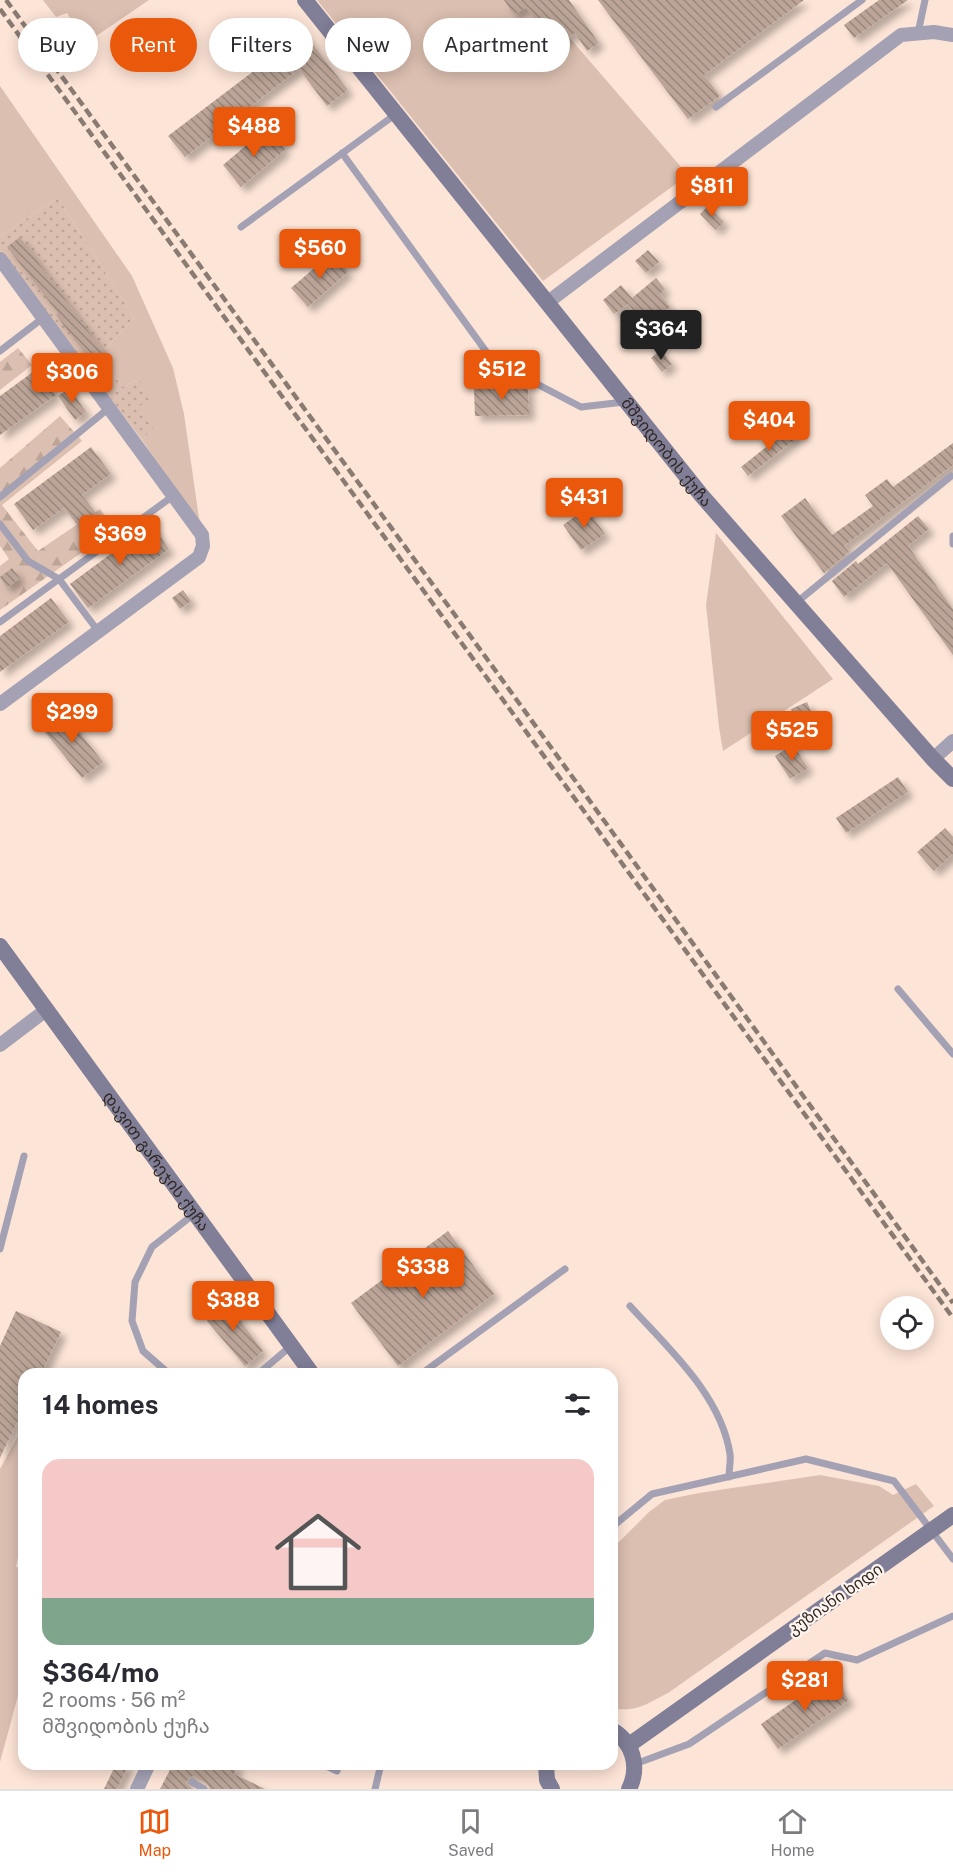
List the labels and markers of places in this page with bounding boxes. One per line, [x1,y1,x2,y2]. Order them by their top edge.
pin: $488 [218,107,290,158]
pin: $811 [676,167,748,218]
pin: $560 [284,229,356,280]
pin: $364 [625,310,697,361]
pin: $512 [466,350,538,401]
pin: $306 [36,353,108,404]
pin: $404 [733,401,805,452]
pin: $431 [548,478,620,529]
pin: $369 [84,515,156,566]
pin: $299 [36,693,108,744]
pin: $525 [756,711,828,762]
pin: $338 [387,1248,459,1299]
pin: $388 [197,1281,269,1332]
pin: $281 [769,1661,841,1712]

